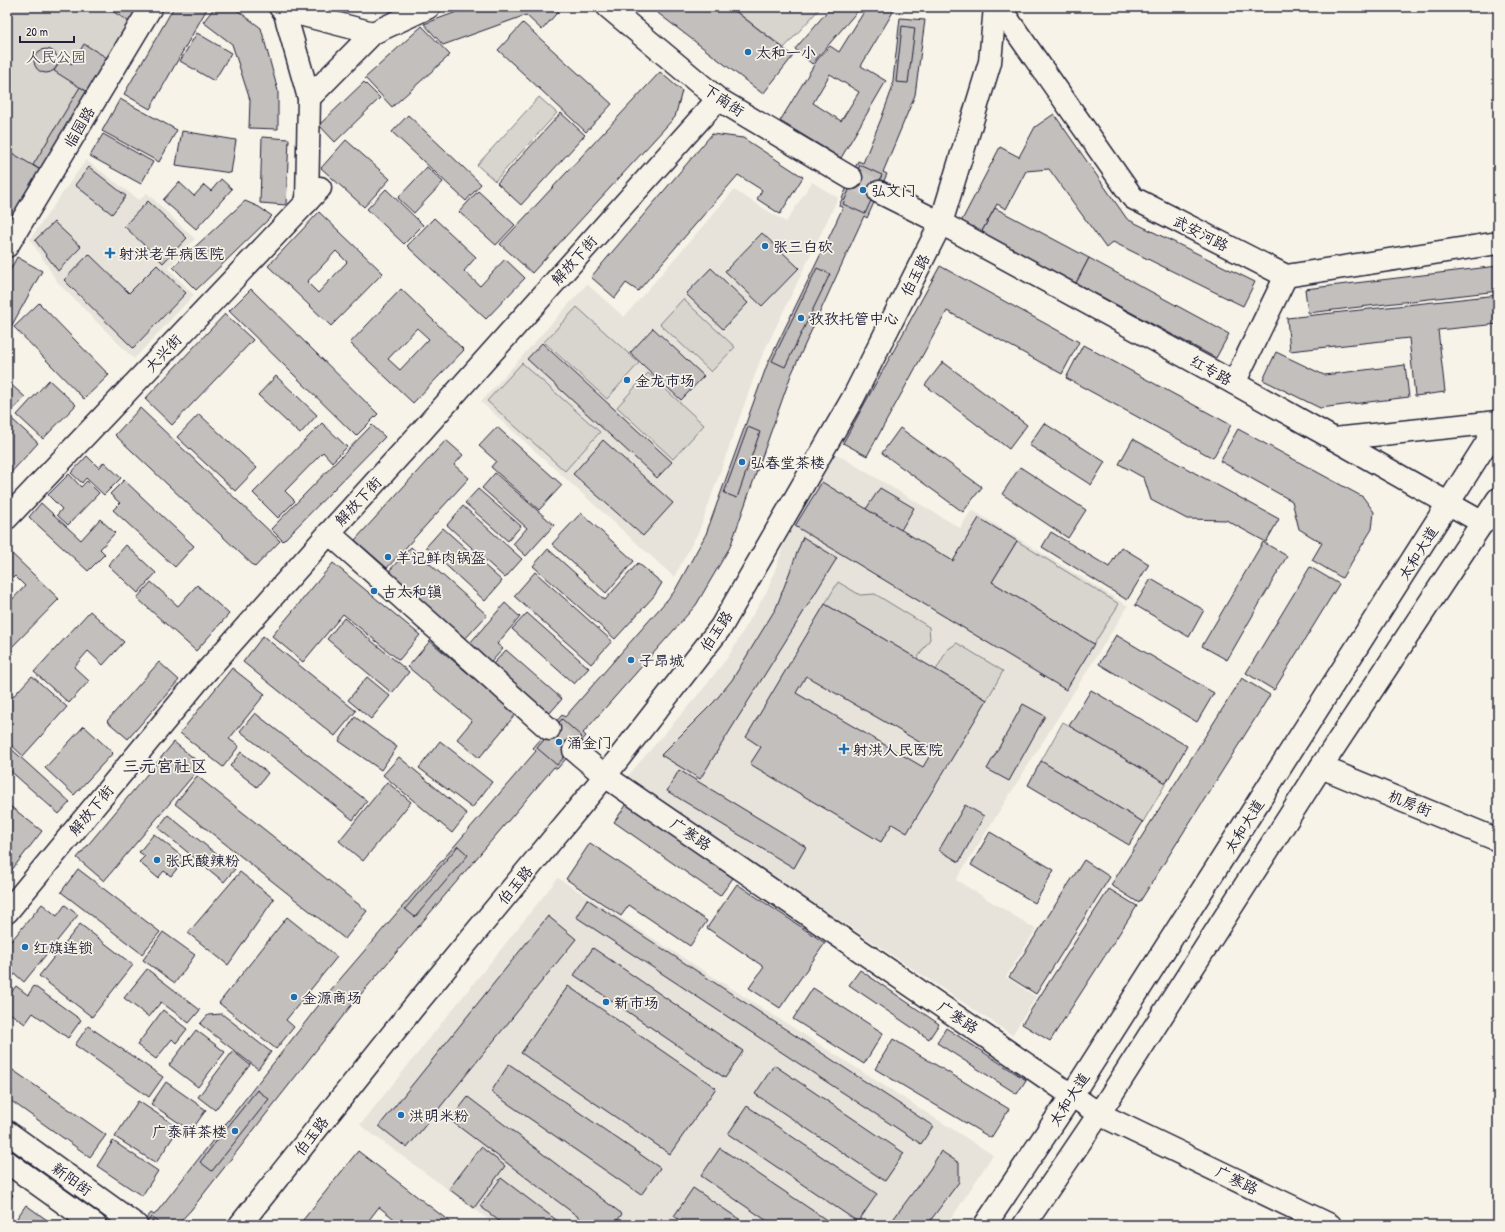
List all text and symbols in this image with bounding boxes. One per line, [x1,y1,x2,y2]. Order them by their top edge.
scale bar [20,18,74,44]
text: 20 m [26,23,48,40]
place label: 太和一小 [756,42,816,63]
park label: 人民公园 [26,46,86,67]
marker: 太和一小 [743,47,753,57]
street label: 下南街 [699,79,749,121]
street label: 临园路 [58,102,100,152]
place label: 弘文门 [871,180,916,201]
marker: 弘文门 [858,185,868,195]
street label: 武安河路 [1169,210,1233,256]
street label: 解放下街 [546,231,602,289]
place label: 张三白砍 [773,236,833,257]
marker: 张三白砍 [760,241,770,251]
place label: 射洪老年病医院 [119,243,224,264]
marker: 射洪老年病医院 [104,247,116,259]
street label: 伯玉路 [895,250,935,300]
place label: 孜孜托管中心 [809,308,899,329]
marker: 孜孜托管中心 [796,313,806,323]
street label: 大兴街 [140,329,186,377]
street label: 红专路 [1186,350,1236,390]
place label: 金龙市场 [635,370,695,391]
marker: 金龙市场 [622,375,632,385]
place label: 弘春堂茶楼 [750,452,825,473]
marker: 弘春堂茶楼 [737,457,747,467]
street label: 解放下街 [330,472,386,530]
street label: 太和大道 [1393,522,1443,584]
place label: 羊记鲜肉锅盔 [396,547,486,568]
marker: 羊记鲜肉锅盔 [383,552,393,562]
place label: 古太和镇 [382,581,442,602]
marker: 古太和镇 [369,586,379,596]
street label: 伯玉路 [695,606,737,656]
place label: 子昂城 [639,650,684,671]
marker: 子昂城 [626,655,636,665]
place label: 涌金门 [567,732,612,753]
marker: 涌金门 [554,737,564,747]
place label: 射洪人民医院 [853,739,943,760]
marker: 射洪人民医院 [838,743,850,755]
district label: 三元宫社区 [123,754,208,777]
street label: 解放下街 [64,780,118,840]
street label: 机房街 [1385,785,1435,821]
street label: 太和大道 [1219,795,1269,857]
street label: 广寒路 [666,813,716,855]
place label: 张氏酸辣粉 [165,850,240,871]
marker: 张氏酸辣粉 [152,855,162,865]
street label: 伯玉路 [492,861,538,909]
place label: 红旗连锁 [33,937,93,958]
marker: 红旗连锁 [20,942,30,952]
place label: 金源商场 [302,987,362,1008]
marker: 金源商场 [289,992,299,1002]
place label: 新市场 [614,992,659,1013]
street label: 广寒路 [933,996,983,1038]
marker: 新市场 [601,997,611,1007]
street label: 太和大道 [1044,1068,1094,1130]
place label: 洪明米粉 [409,1105,469,1126]
marker: 洪明米粉 [396,1110,406,1120]
street label: 伯玉路 [289,1112,333,1160]
place label: 广泰祥茶楼 [152,1121,227,1142]
marker: 广泰祥茶楼 [230,1126,240,1136]
street label: 新阳街 [48,1157,96,1201]
street label: 广寒路 [1212,1161,1262,1199]

